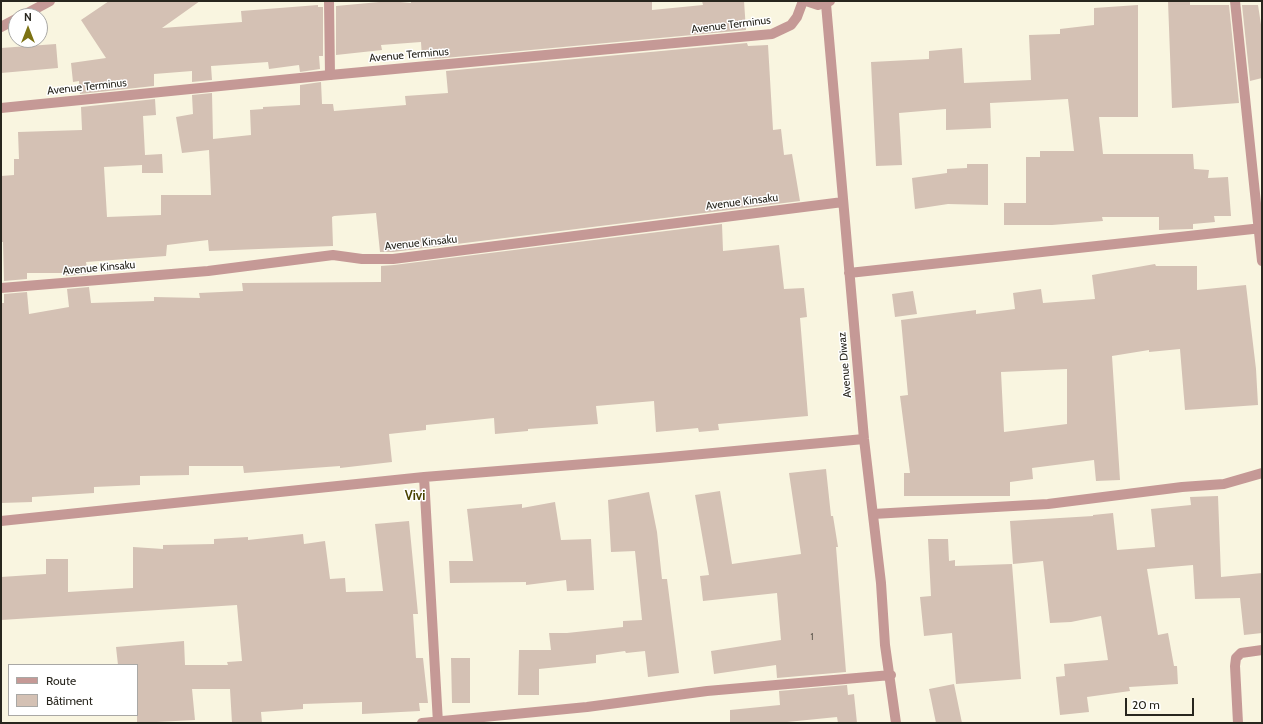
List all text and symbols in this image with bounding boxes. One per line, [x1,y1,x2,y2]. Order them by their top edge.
north arrow [8,8,48,48]
text: N [24,10,32,24]
street label: Avenue Terminus [691,14,771,36]
street label: Avenue Terminus [369,45,449,65]
street label: Avenue Terminus [47,76,127,98]
street label: Avenue Kinsaku [705,191,779,213]
street label: Avenue Kinsaku [384,233,458,253]
street label: Avenue Kinsaku [62,258,136,278]
street label: Avenue Diwaz [836,332,854,398]
district label: Vivi [405,488,425,504]
house number: 1 [811,632,813,642]
legend [8,664,138,716]
text: Route [46,673,76,688]
scale bar [1127,690,1196,716]
text: Bâtiment [46,693,93,708]
text: 20 m [1132,697,1160,712]

